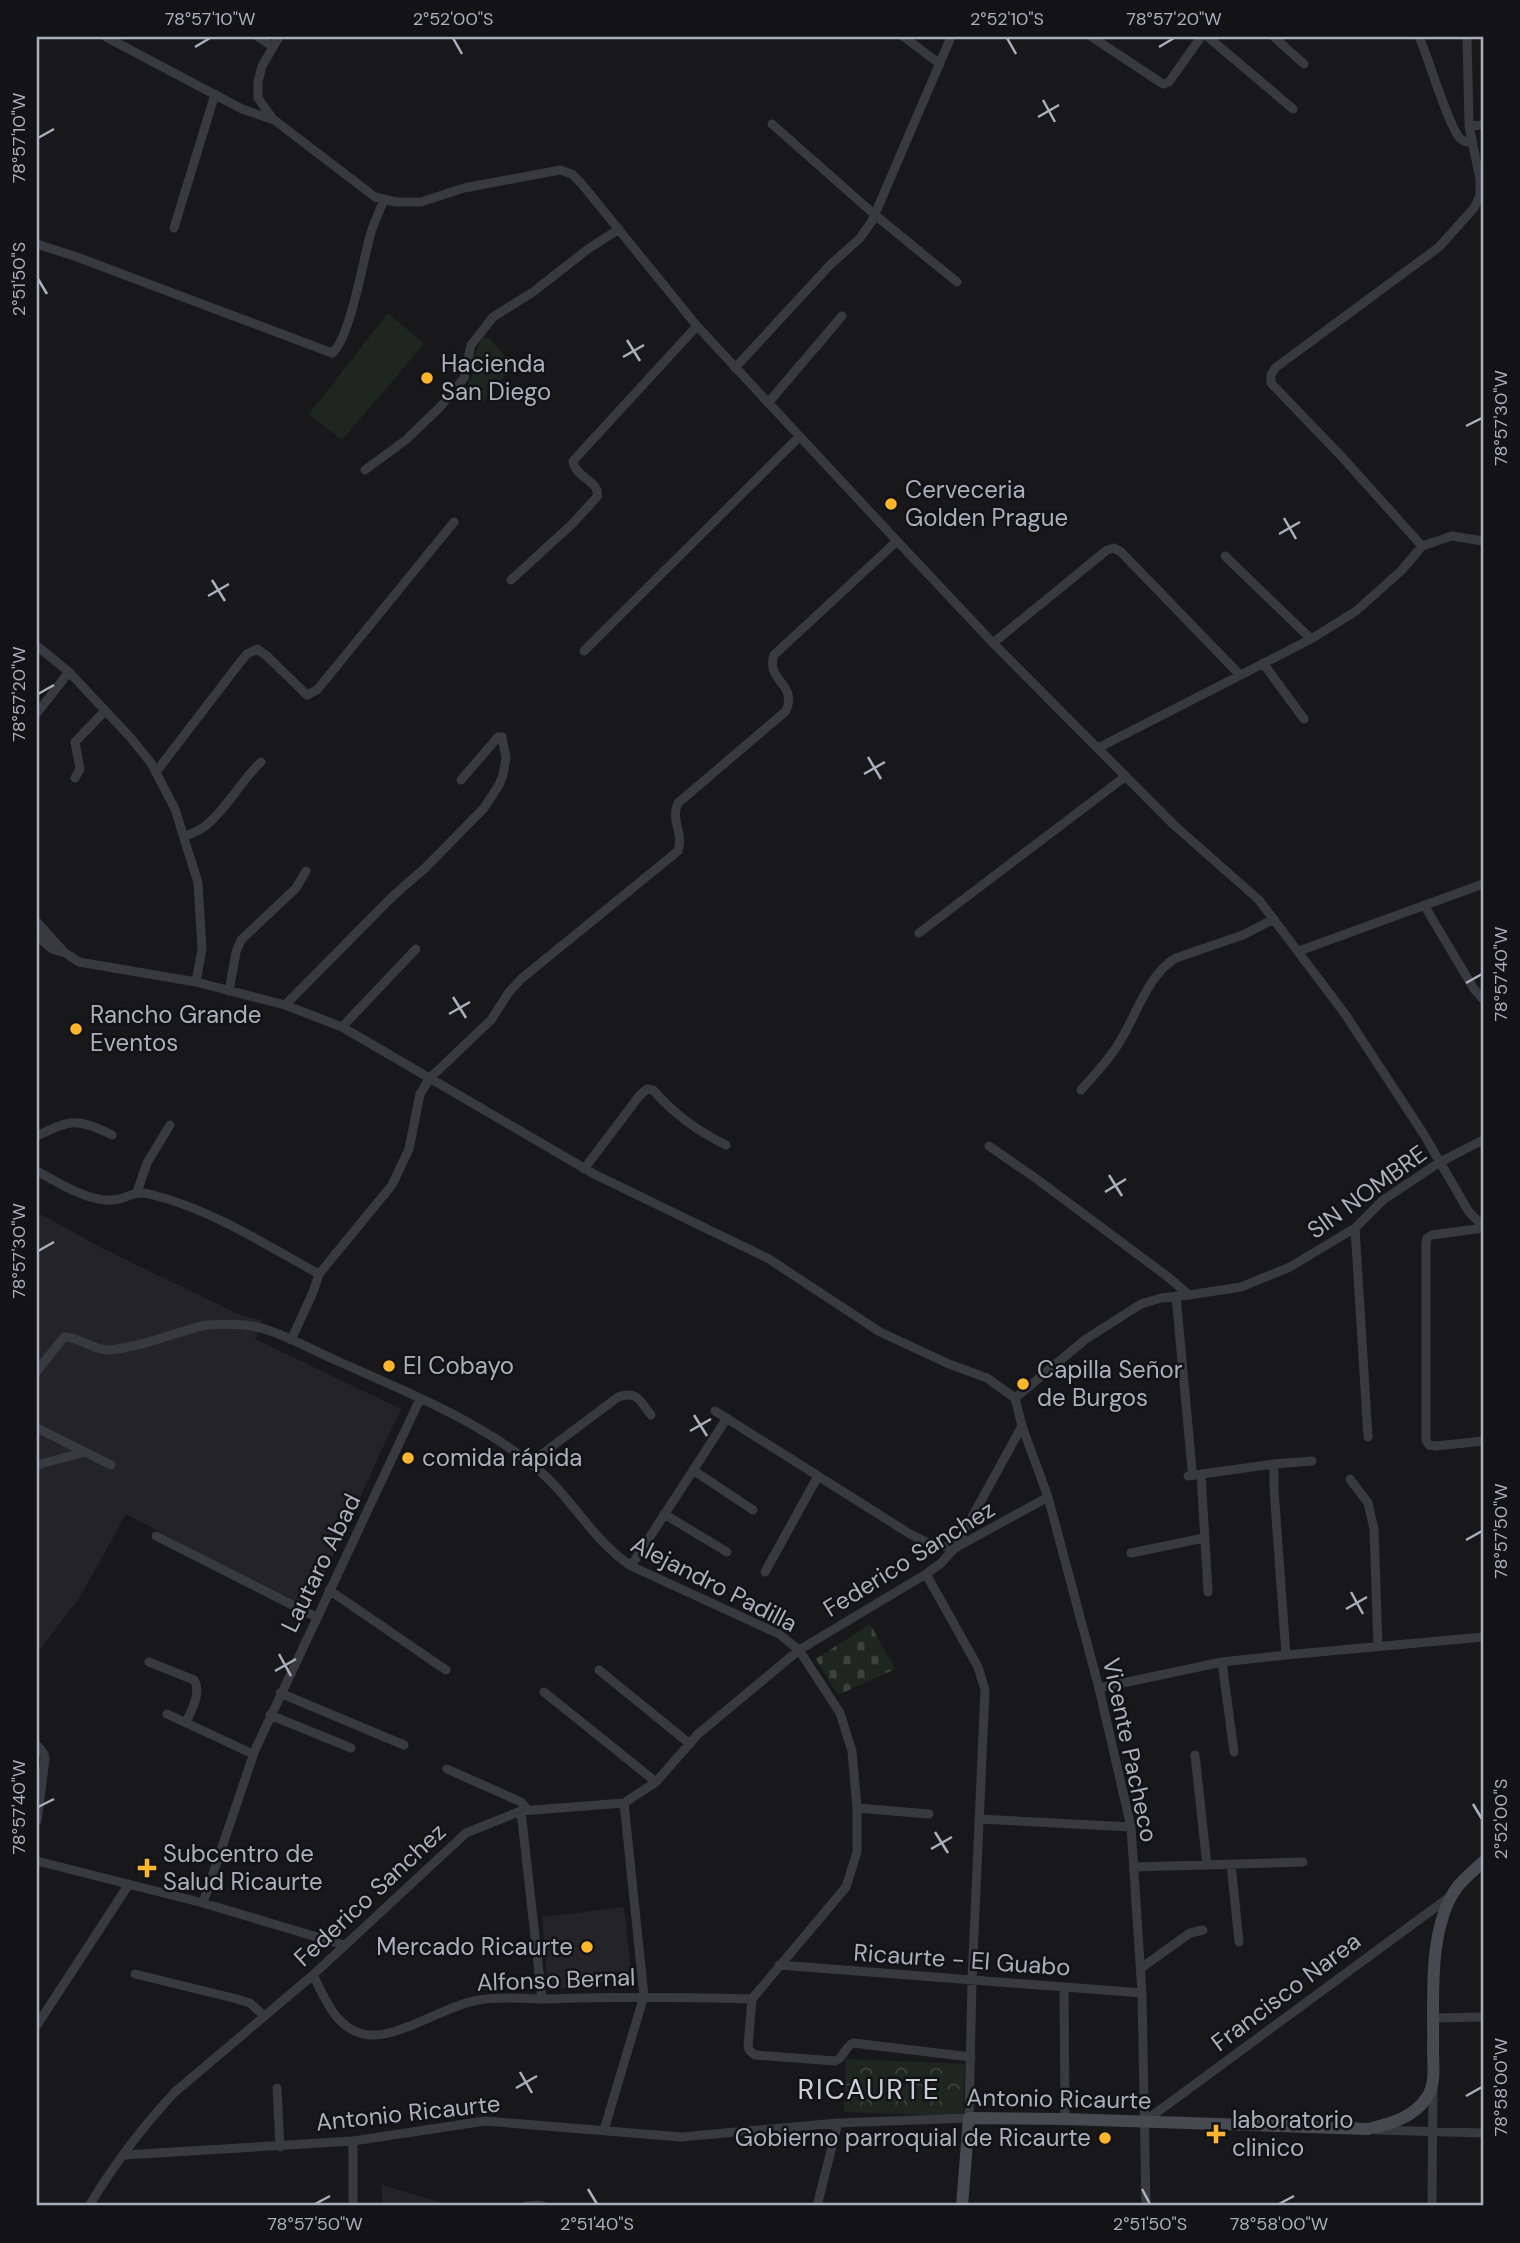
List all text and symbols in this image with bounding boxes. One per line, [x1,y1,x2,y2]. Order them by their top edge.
text: 78°57'10"W [165,7,255,31]
text: 2°52'00"S [413,7,493,31]
text: 2°52'10"S [970,7,1044,31]
text: 78°57'20"W [1126,7,1222,31]
text: 78°57'10"W [7,93,31,183]
text: 2°51'50"S [7,242,31,316]
place label: Hacienda San Diego [441,348,551,407]
marker: Hacienda San Diego [419,370,435,386]
text: 78°57'30"W [1489,370,1513,466]
place label: Cerveceria Golden Prague [905,474,1068,533]
marker: Cerveceria Golden Prague [883,496,899,512]
text: 78°57'20"W [7,646,31,742]
text: 78°57'40"W [1489,926,1513,1022]
place label: Rancho Grande Eventos [90,999,261,1058]
marker: Rancho Grande Eventos [68,1021,84,1037]
street label: SIN NOMBRE [1301,1138,1433,1245]
text: 78°57'30"W [7,1203,31,1299]
place label: El Cobayo [403,1350,514,1381]
place label: Capilla Señor de Burgos [1037,1354,1183,1413]
marker: El Cobayo [381,1358,397,1374]
marker: Capilla Señor de Burgos [1015,1376,1031,1392]
place label: comida rápida [422,1442,582,1473]
marker: comida rápida [400,1450,416,1466]
text: 78°57'50"W [1489,1483,1513,1579]
street label: Lautaro Abad [274,1489,367,1637]
street label: Federico Sanchez [817,1493,1000,1624]
street label: Alejandro Padilla [626,1528,803,1639]
street label: Vicente Pacheco [1096,1655,1165,1845]
text: 78°57'40"W [7,1759,31,1855]
text: 2°52'00"S [1489,1779,1513,1859]
street label: Federico Sanchez [287,1816,452,1973]
place label: Subcentro de Salud Ricaurte [163,1838,323,1897]
marker: Subcentro de Salud Ricaurte [137,1858,157,1878]
street label: Francisco Narea [1205,1925,1367,2058]
place label: Mercado Ricaurte [376,1931,573,1962]
street label: Ricaurte - El Guabo [852,1936,1072,1983]
marker: Mercado Ricaurte [579,1939,595,1955]
street label: Alfonso Bernal [476,1961,636,1998]
text: 78°58'00"W [1489,2038,1513,2136]
district label: RICAURTE [797,2071,941,2108]
street label: Antonio Ricaurte [966,2081,1152,2116]
street label: Antonio Ricaurte [314,2087,502,2138]
place label: laboratorio clinico [1232,2104,1353,2163]
place label: Gobierno parroquial de Ricaurte [735,2122,1091,2153]
marker: laboratorio clinico [1206,2124,1226,2144]
marker: Gobierno parroquial de Ricaurte [1097,2130,1113,2146]
text: 78°57'50"W [267,2212,363,2236]
text: 2°51'40"S [560,2212,634,2236]
text: 2°51'50"S [1113,2212,1187,2236]
text: 78°58'00"W [1230,2212,1328,2236]

